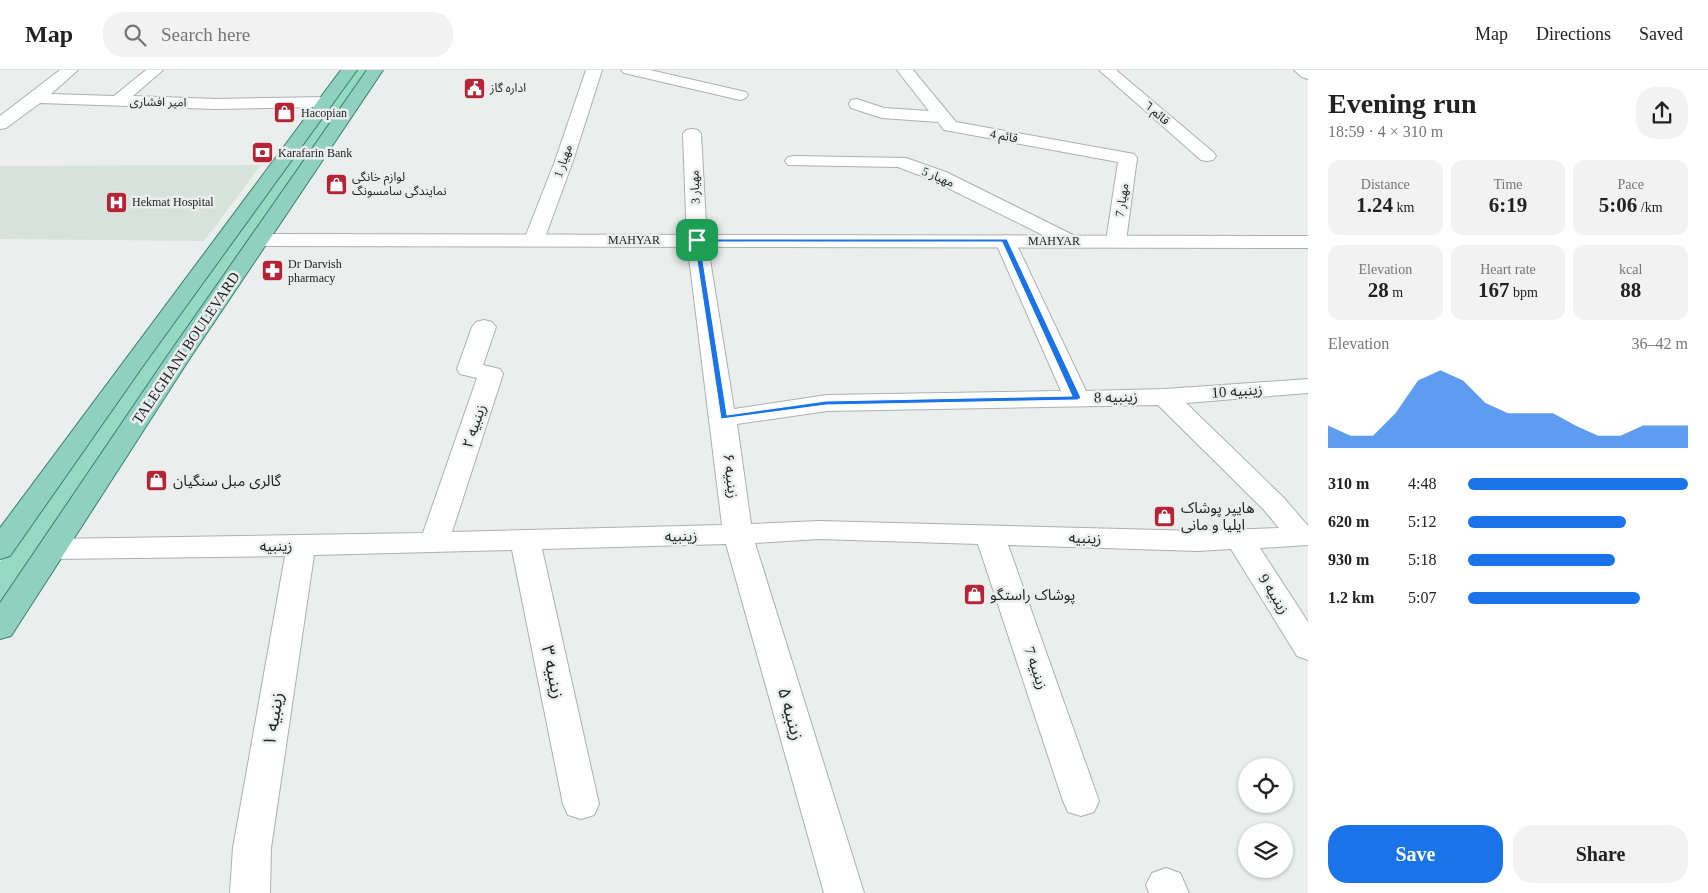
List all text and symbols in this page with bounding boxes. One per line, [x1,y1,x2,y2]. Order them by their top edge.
search box [103,12,453,57]
text: Map [25,21,73,47]
icon: search [121,21,149,49]
text: Search here [161,24,250,45]
text: Map [1475,24,1508,44]
text: Directions [1536,24,1611,44]
text: Saved [1639,24,1683,44]
public building icon: اداره گاز [462,76,486,100]
place label: اداره گاز [489,81,526,95]
button: share [1636,87,1688,139]
text: Evening run [1328,88,1477,119]
street label: امیر افشاری [129,95,187,110]
street label: قائم ٦ [1140,98,1172,129]
shop icon: Hacopian [273,101,297,125]
place label: Hacopian [301,106,347,120]
text: 18:59 · 4 × 310 m [1328,123,1443,140]
street label: قائم 4 [989,127,1019,147]
bank icon: Karafarin Bank [250,141,274,165]
street label: مهیار 1 [551,143,575,179]
place label: Karafarin Bank [278,146,352,160]
street label: مهیار 5 [920,164,956,190]
place label: لوازم خانگی نمایندگی سامسونگ [352,170,447,198]
street label: مهیار 3 [687,170,703,204]
shop icon: لوازم خانگی نمایندگی سامسونگ [324,172,348,196]
text: Distance [1361,177,1410,192]
text: Time [1493,177,1523,192]
text: Pace [1617,177,1644,192]
street label: مهیار 7 [1112,182,1132,218]
hospital icon: Hekmat Hospital [104,190,128,214]
text: 1.24 [1356,193,1393,217]
text: 6:19 [1489,193,1527,217]
text: 5:06 [1599,193,1637,217]
place label: Hekmat Hospital [132,195,214,209]
text: km [1393,200,1414,215]
text: /km [1637,200,1663,215]
pin [676,219,718,261]
icon: arrive [683,226,711,254]
street label: MAHYAR [608,233,660,247]
street label: MAHYAR [1028,234,1080,248]
place label: Dr Darvish pharmacy [288,257,342,285]
pharmacy icon: Dr Darvish pharmacy [260,259,284,283]
text: Elevation [1359,262,1412,277]
text: Heart rate [1480,262,1536,277]
text: kcal [1619,262,1642,277]
street label: TALEGHANI BOULEVARD [129,269,243,427]
text: 28 [1368,278,1389,302]
text: 167 [1478,278,1510,302]
text: 88 [1620,278,1641,302]
text: m [1389,285,1403,300]
text: bpm [1510,285,1538,300]
text: Elevation [1328,335,1389,352]
text: 36–42 m [1632,335,1688,352]
street label: زینبیه 10 [1211,381,1263,402]
street label: زینبیه 8 [1094,389,1138,406]
street label: زینبیه ۲ [459,402,490,450]
street label: زینبیه ۶ [719,453,742,499]
shop icon: گالری مبل سنگیان [145,469,169,493]
place label: گالری مبل سنگیان [173,473,282,490]
text: 310 m [1328,475,1369,492]
text: 4:48 [1408,475,1436,492]
place label: هایپر پوشاک ایلیا و مانی [1181,500,1255,534]
shop icon: هایپر پوشاک ایلیا و مانی [1153,505,1177,529]
text: 620 m [1328,513,1369,530]
text: 5:12 [1408,513,1436,530]
street label: زینبیه [665,528,698,545]
street label: زینبیه [1068,529,1102,548]
street label: زینبیه [260,538,293,555]
text: 930 m [1328,551,1369,568]
text: 5:18 [1408,551,1436,568]
street label: زینبیه 9 [1255,571,1292,617]
shop icon: پوشاک راستگو [962,583,986,607]
place label: پوشاک راستگو [990,587,1075,605]
text: 1.2 km [1328,589,1374,606]
text: 5:07 [1408,589,1436,606]
street label: زینبیه ۳ [537,643,568,701]
street label: زینبیه 7 [1020,645,1051,692]
street label: زینبیه ۵ [773,685,808,743]
street label: زینبیه ۱ [259,691,288,747]
map controls [1238,758,1293,878]
button: locate [1238,758,1293,813]
button: layers [1238,823,1293,878]
button: Save [1328,825,1503,883]
button: Share [1513,825,1688,883]

